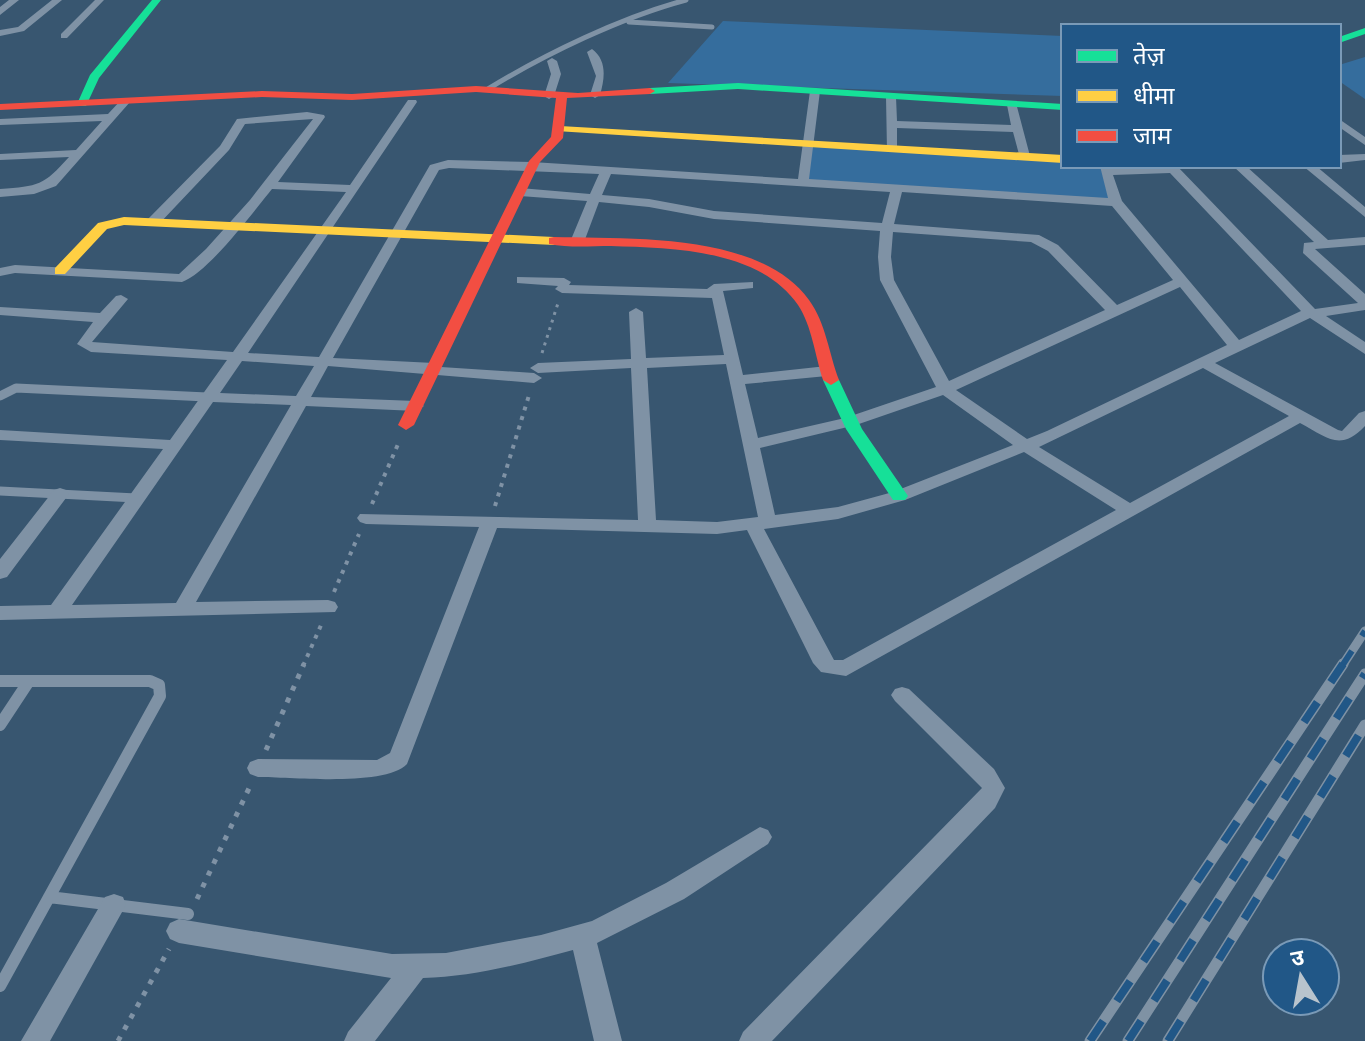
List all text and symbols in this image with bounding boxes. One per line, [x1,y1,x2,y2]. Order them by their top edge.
legend [1061,24,1341,168]
text: तेज़ [1133,38,1166,71]
text: धीमा [1133,78,1175,111]
text: जाम [1133,118,1172,151]
north arrow [1261,937,1341,1017]
text: उ [1288,940,1307,972]

